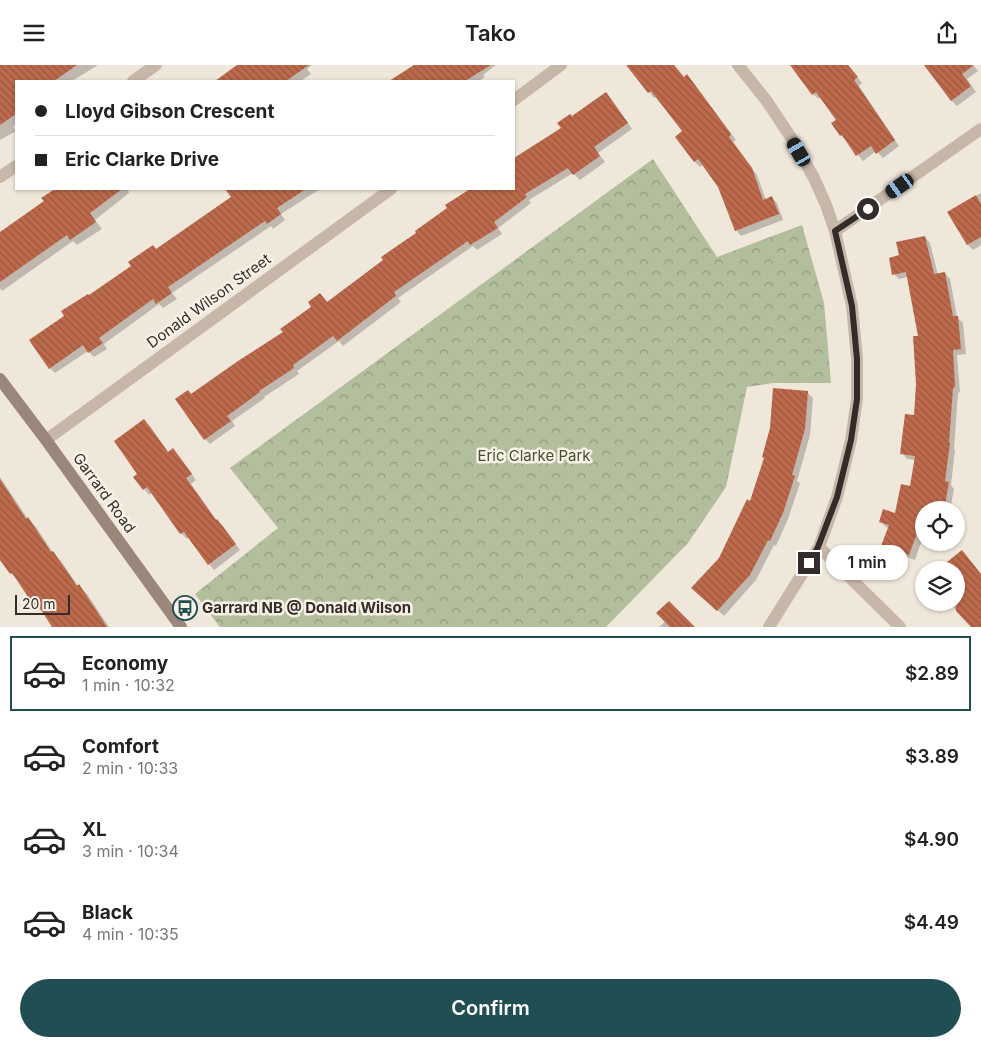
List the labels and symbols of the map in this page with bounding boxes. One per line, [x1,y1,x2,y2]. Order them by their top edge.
car [785,135,812,169]
car [883,171,916,201]
route start [857,198,879,220]
street label: Donald Wilson Street [143,249,274,352]
park label: Eric Clarke Park [477,446,591,465]
street label: Garrard Road [69,449,140,537]
callout: 1 min [826,545,909,581]
route end [798,552,820,574]
scale bar [15,592,70,615]
bus stop icon: Garrard NB @ Donald Wilson [172,595,198,621]
place label: Garrard NB @ Donald Wilson [202,598,411,617]

